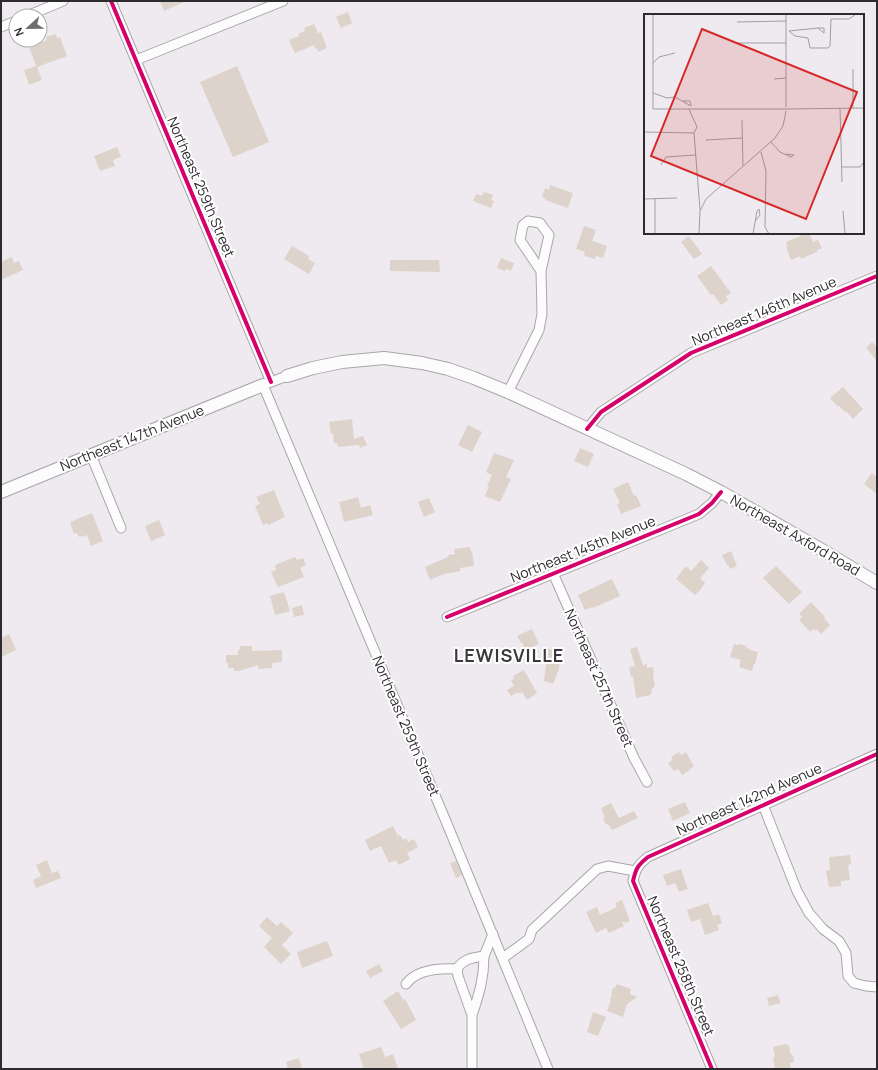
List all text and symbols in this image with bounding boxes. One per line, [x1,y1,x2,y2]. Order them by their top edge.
north arrow [8,8,48,48]
inset map [644,14,864,234]
text: N [10,25,27,38]
street label: Northeast 259th Street [163,114,240,260]
street label: Northeast 146th Avenue [689,271,839,350]
street label: Northeast 147th Avenue [57,400,207,475]
street label: Northeast Axford Road [727,490,864,579]
street label: Northeast 145th Avenue [507,511,658,586]
street label: Northeast 257th Street [560,606,639,750]
district label: LEWISVILLE [454,643,564,667]
street label: Northeast 259th Street [368,653,445,799]
street label: Northeast 142nd Avenue [673,758,825,839]
street label: Northeast 258th Street [643,893,720,1039]

